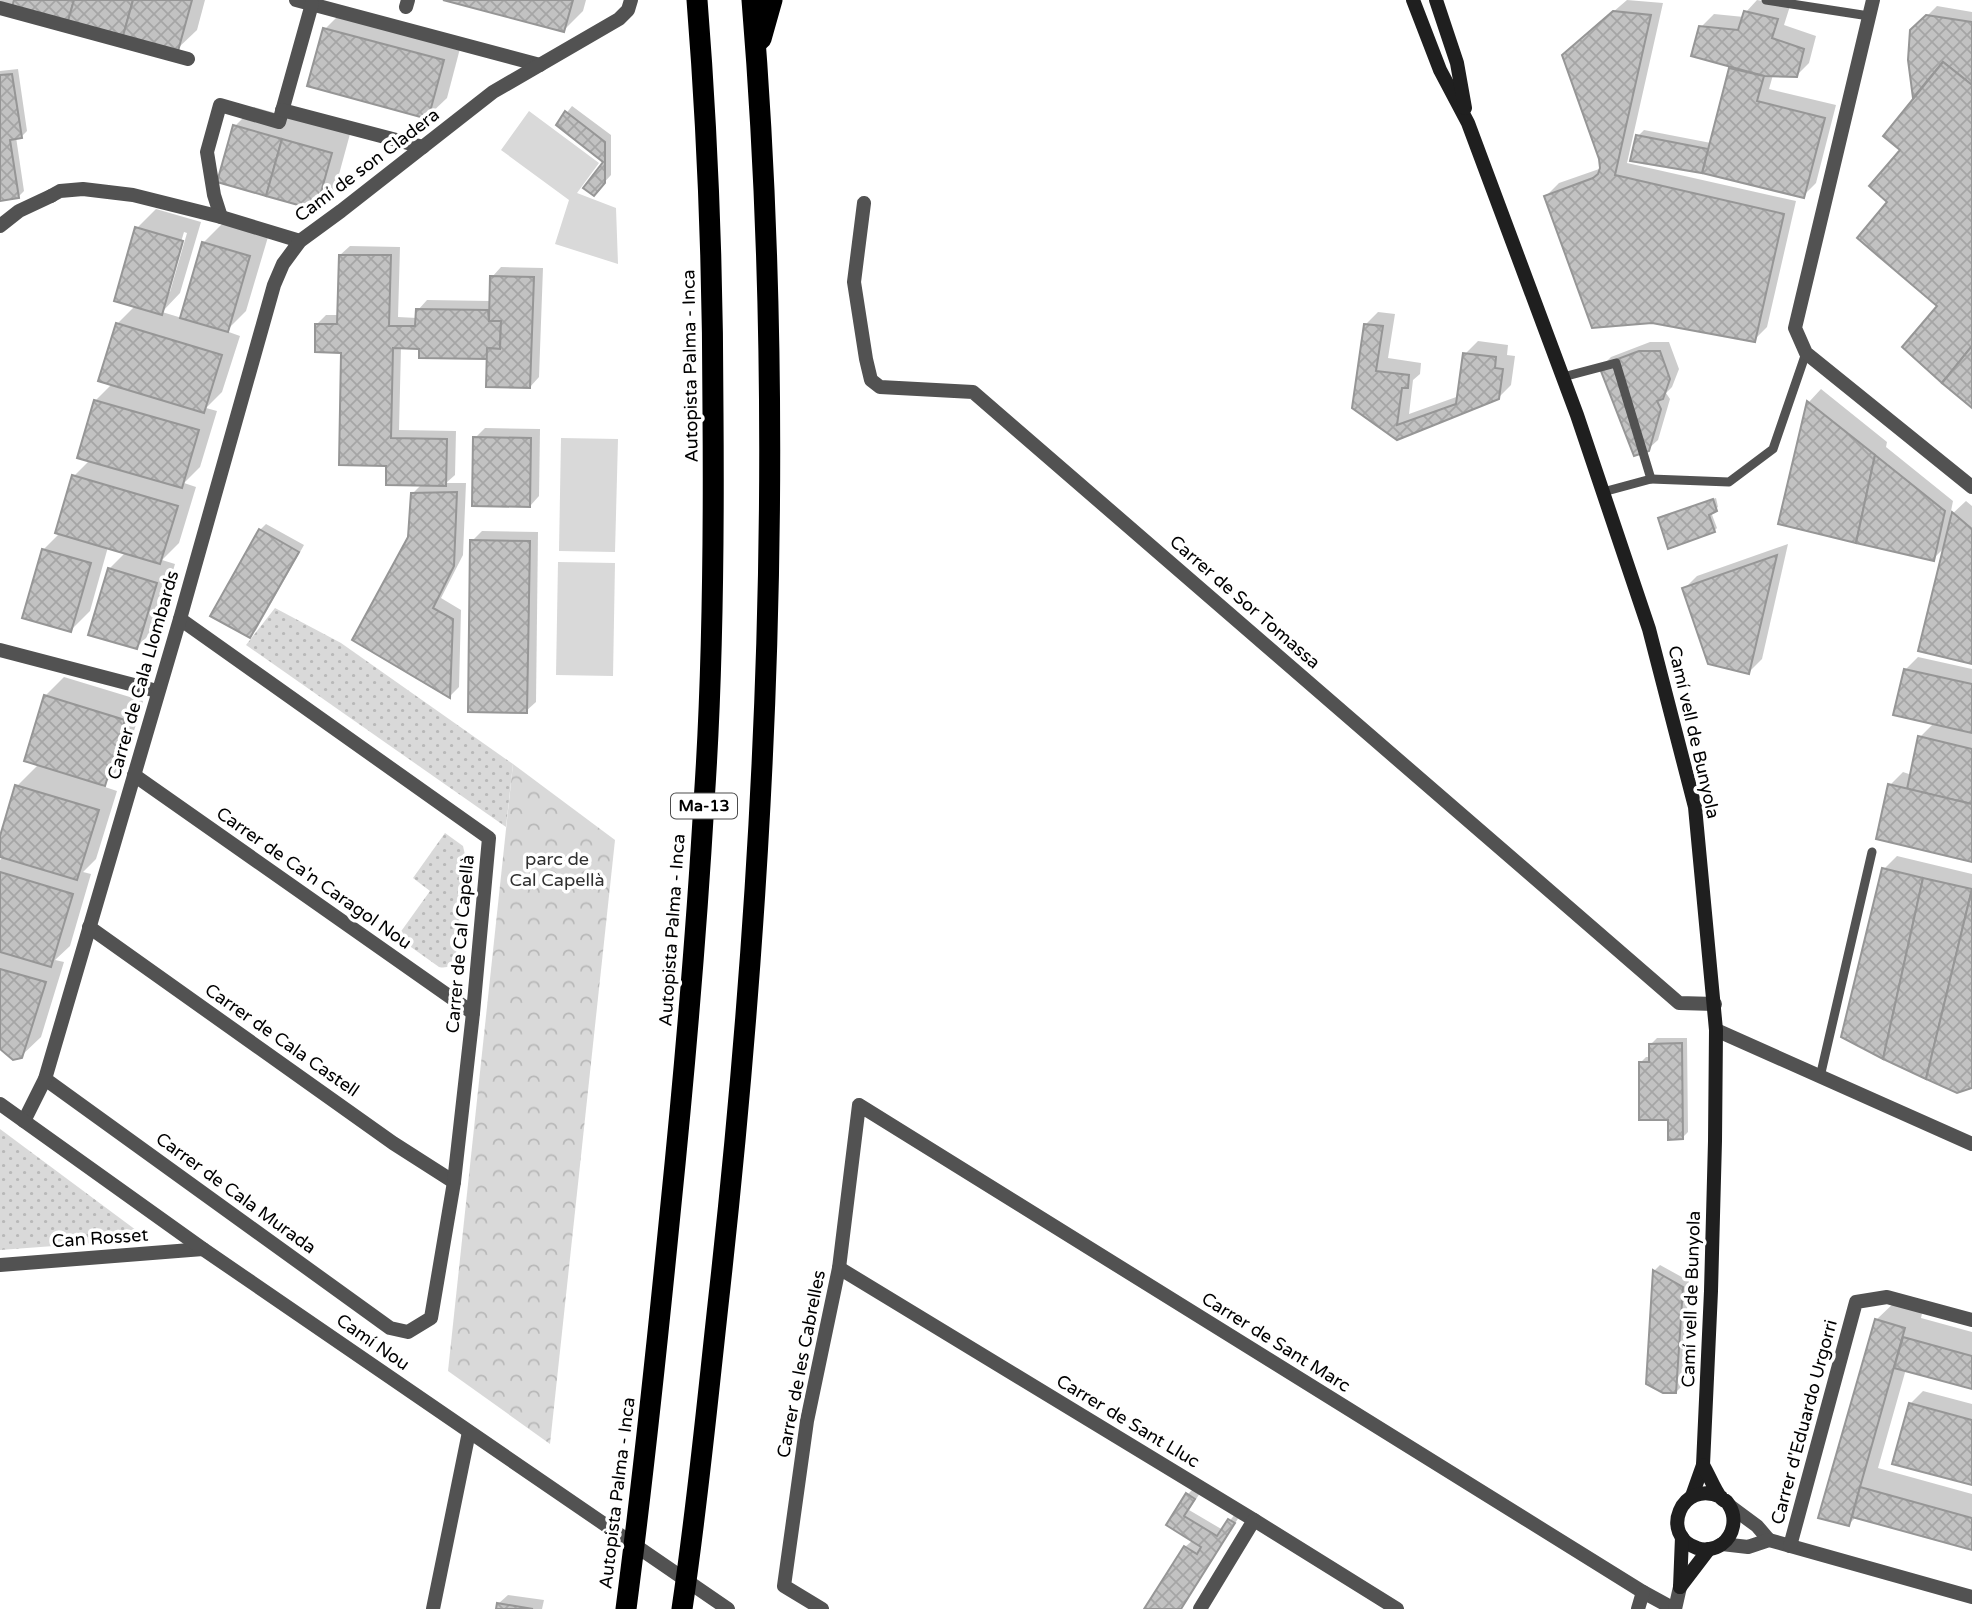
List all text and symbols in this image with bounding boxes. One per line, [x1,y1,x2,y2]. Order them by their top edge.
street label: Camí de son Cladera [290,103,444,227]
street label: Autopista Palma - Inca [677,269,703,463]
street label: Carrer de Sor Tomassa [1165,531,1325,673]
street label: Carrer de Cala Llombards [103,568,183,782]
street label: Camí vell de Bunyola [1663,643,1725,821]
road number: Ma-13 [671,793,737,818]
street label: Carrer de Ca'n Caragol Nou [212,802,416,954]
street label: Autopista Palma - Inca [654,833,690,1027]
park label: parc de Cal Capellà [509,848,605,891]
street label: Carrer de Cal Capellà [441,854,479,1034]
street label: Carrer de Cala Castell [201,978,363,1102]
street label: Carrer de Cala Murada [152,1127,320,1259]
street label: Camí vell de Bunyola [1677,1210,1705,1388]
street label: Can Rosset [51,1224,149,1252]
street label: Carrer de les Cabrelles [772,1268,830,1460]
street label: Carrer de Sant Marc [1198,1287,1354,1397]
street label: Camí Nou [332,1309,414,1375]
street label: Carrer d'Eduardo Urgorri [1766,1317,1842,1527]
street label: Carrer de Sant Lluc [1052,1370,1204,1472]
street label: Autopista Palma - Inca [594,1396,640,1590]

